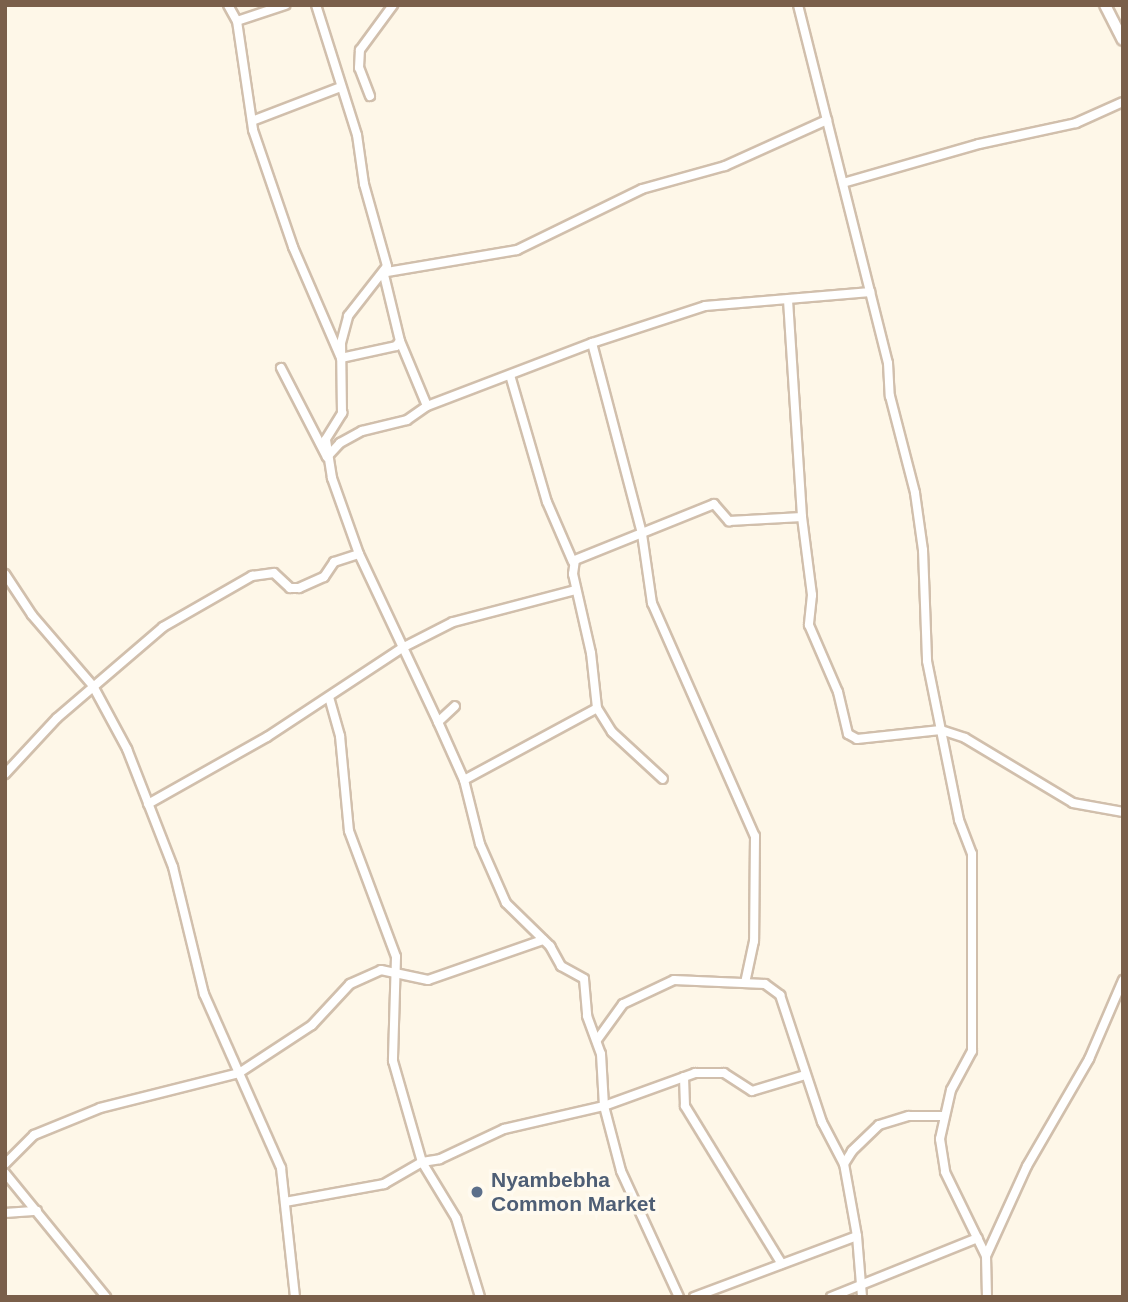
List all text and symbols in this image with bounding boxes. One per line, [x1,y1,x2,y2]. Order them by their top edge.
place label: Nyambebha Common Market [491,1167,656,1217]
marker: Nyambebha Common Market [469,1184,485,1200]

